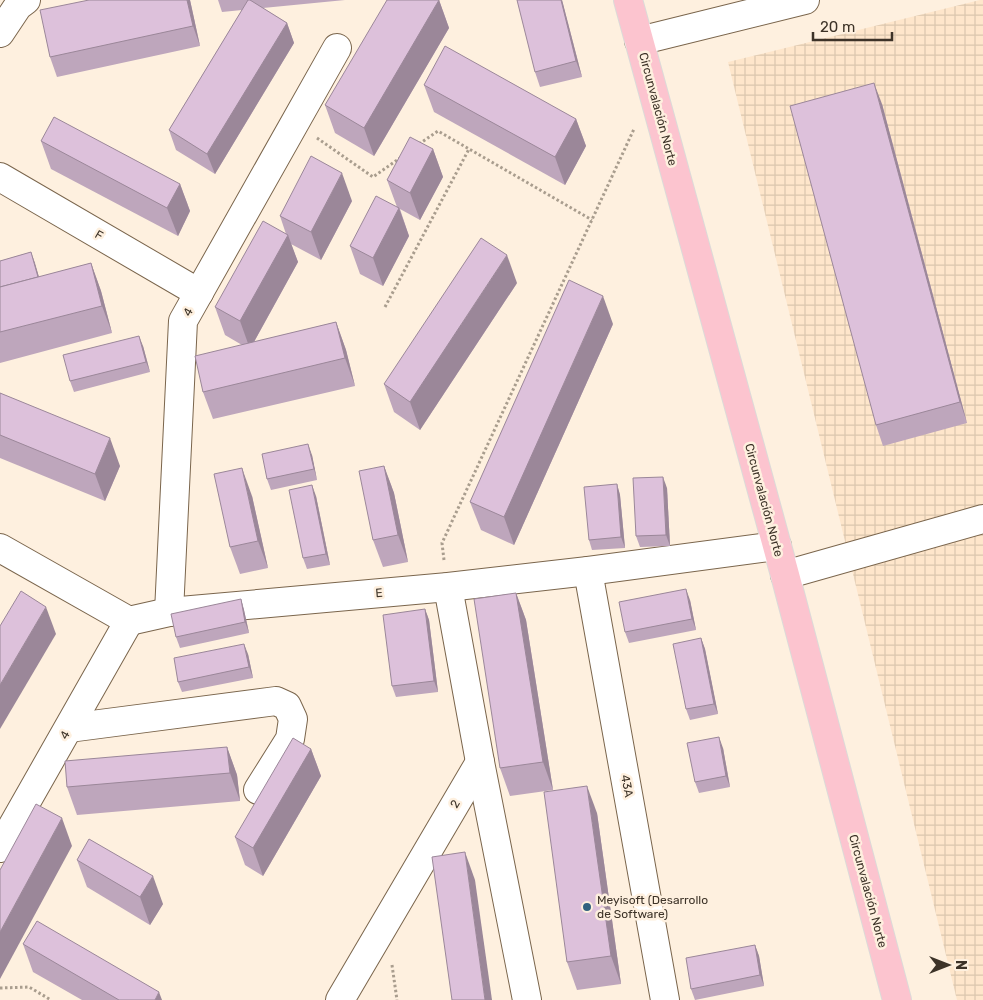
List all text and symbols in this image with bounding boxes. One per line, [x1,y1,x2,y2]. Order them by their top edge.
scale bar [813,10,892,42]
text: 20 m [820,18,855,36]
street label: Circunvalación Norte [636,51,680,167]
street label: F [92,227,106,243]
street label: 4 [180,305,196,319]
street label: Circunvalación Norte [742,442,786,558]
street label: E [375,586,383,600]
street label: 4 [57,728,73,742]
street label: 43A [618,774,636,798]
street label: 2 [447,797,463,811]
street label: Circunvalación Norte [846,833,890,949]
place label: Meyisoft (Desarrollo de Software) [597,893,708,921]
marker: Meyisoft (Desarrollo de Software) [581,901,593,913]
north arrow [923,940,973,990]
text: N [952,960,969,970]

